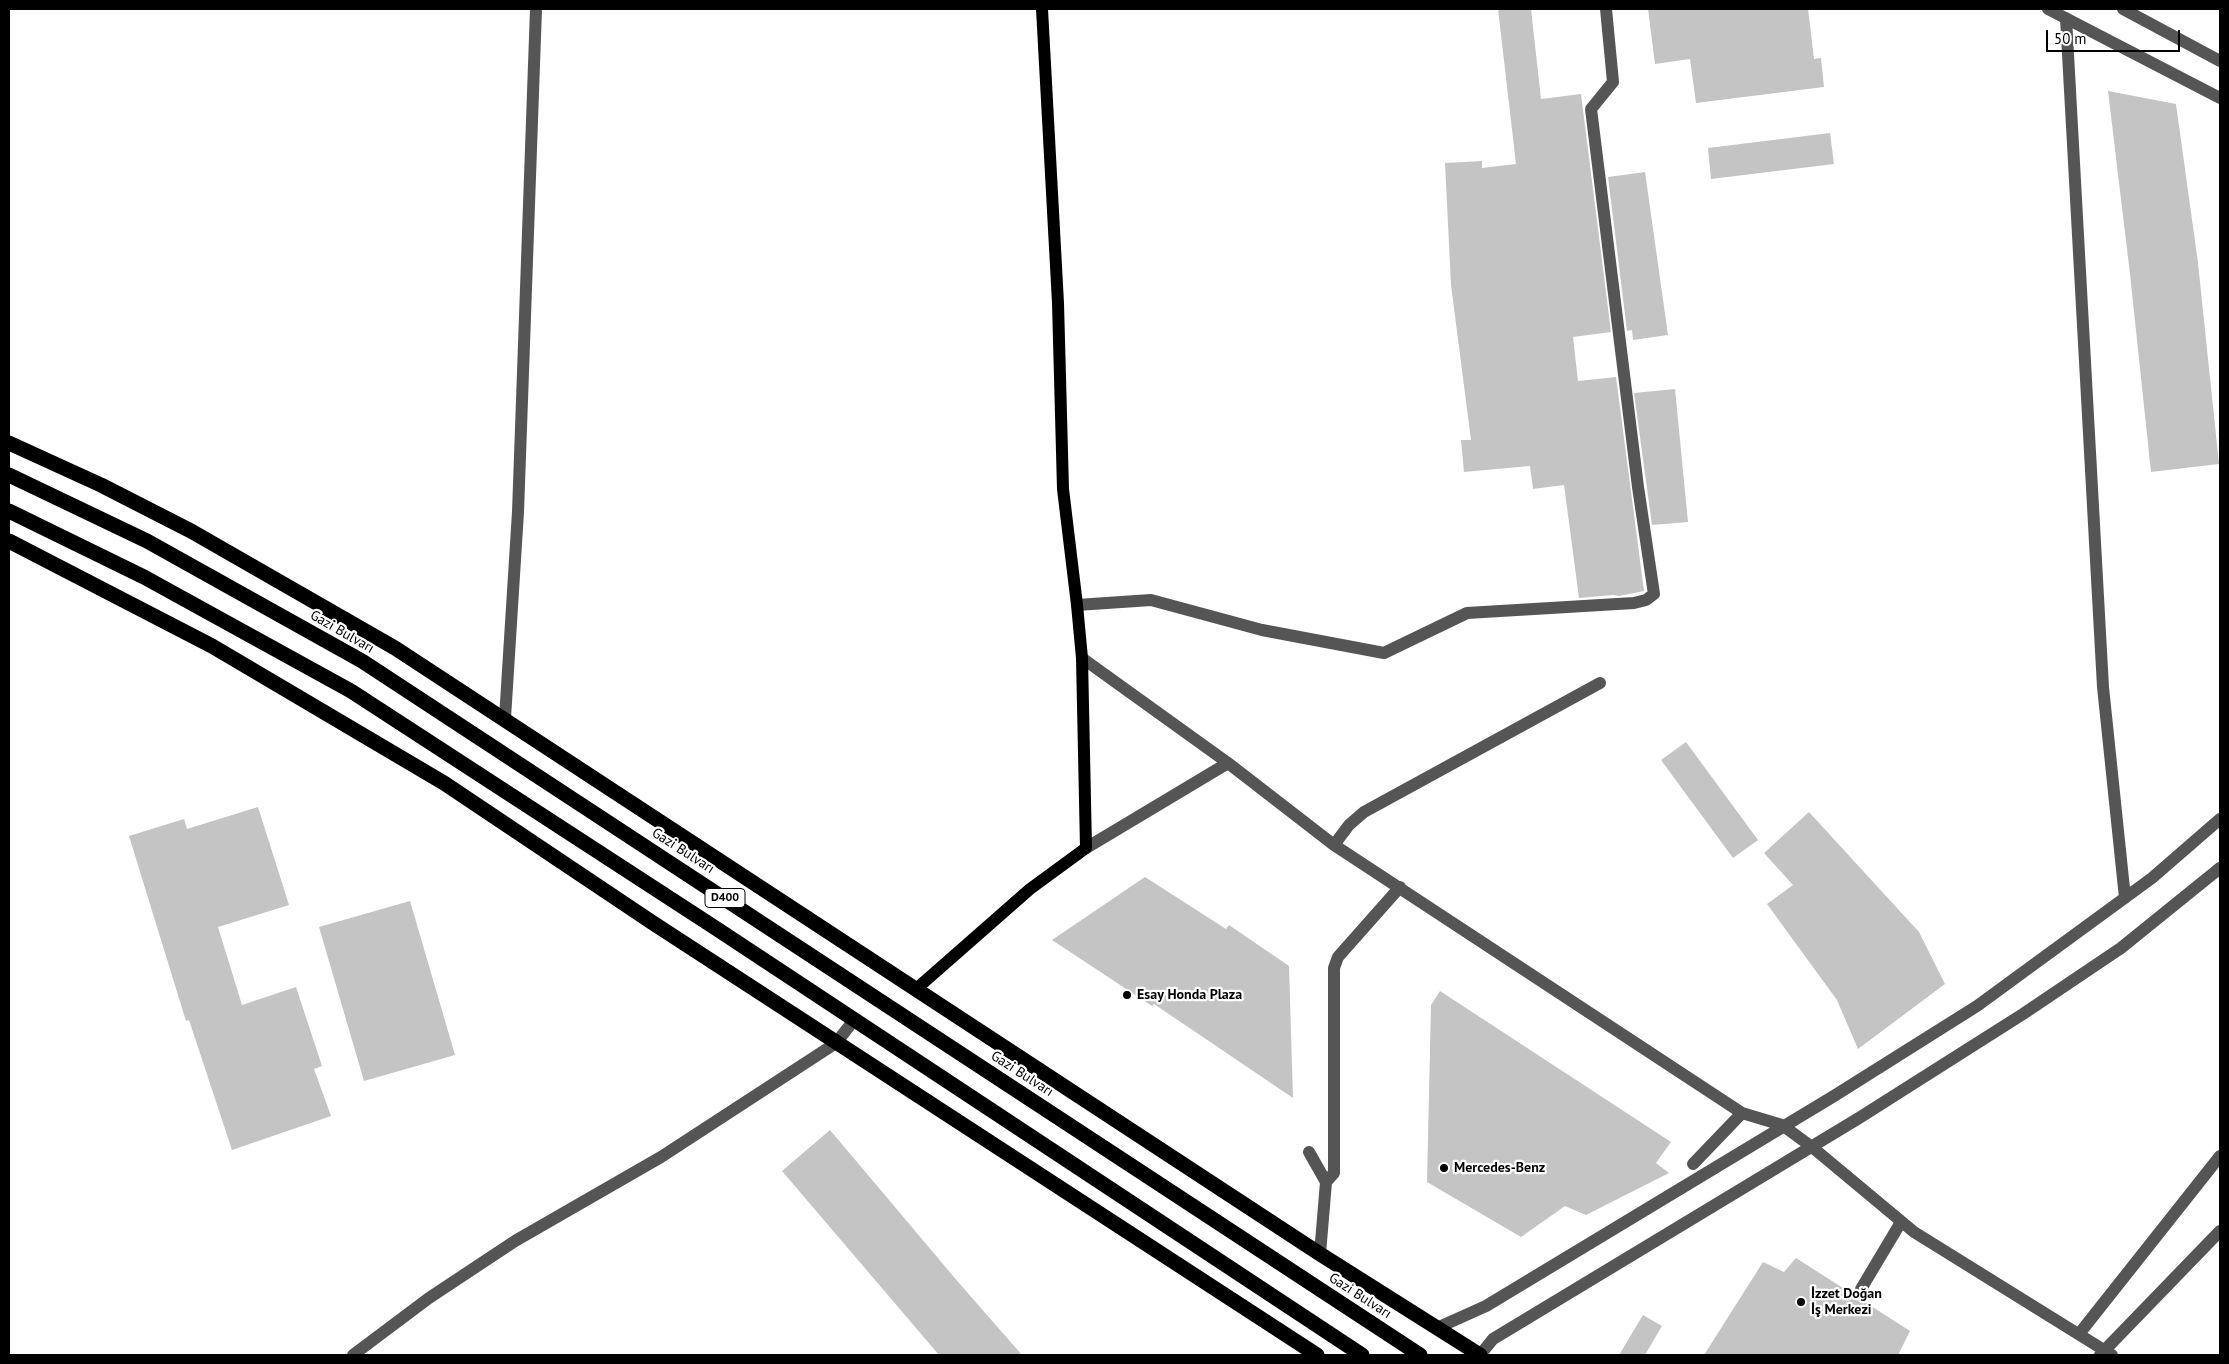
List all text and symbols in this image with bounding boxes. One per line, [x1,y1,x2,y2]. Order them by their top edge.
scale bar [2049,20,2183,52]
text: 50 m [2054,29,2087,48]
street label: Gazi Bulvarı [307,607,377,657]
street label: Gazi Bulvarı [649,825,717,877]
road number: D400 [705,888,745,908]
place label: Esay Honda Plaza [1137,987,1242,1003]
marker: Esay Honda Plaza [1121,989,1133,1001]
street label: Gazi Bulvarı [988,1048,1056,1100]
place label: Mercedes-Benz [1454,1160,1545,1176]
marker: Mercedes-Benz [1438,1162,1450,1174]
street label: Gazi Bulvarı [1326,1270,1394,1322]
place label: İzzet Doğan İş Merkezi [1811,1286,1882,1318]
marker: İzzet Doğan İş Merkezi [1795,1296,1807,1308]

